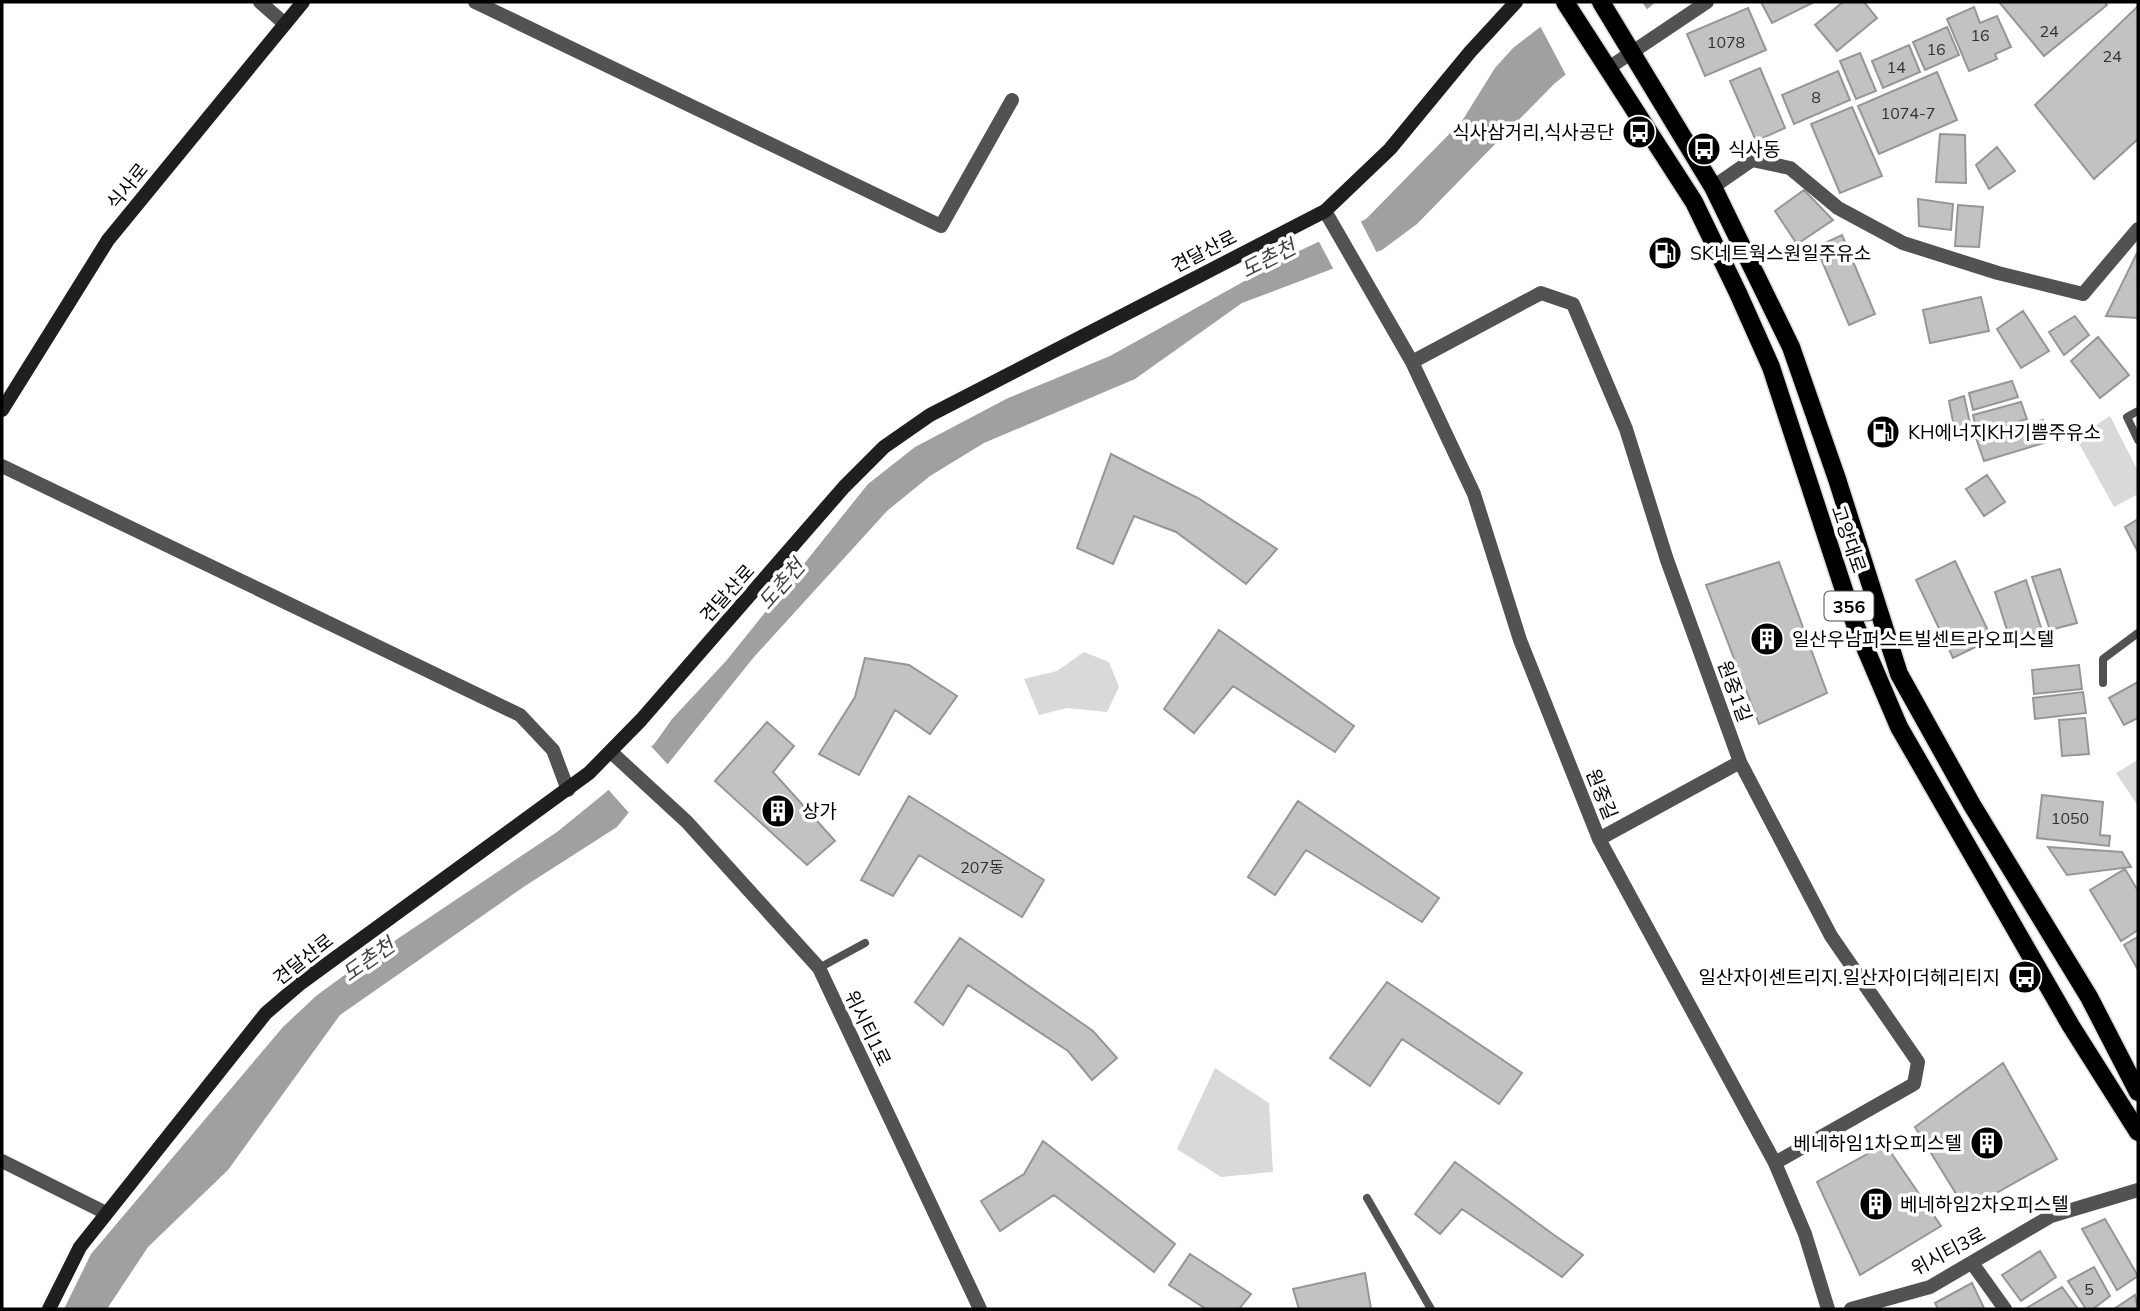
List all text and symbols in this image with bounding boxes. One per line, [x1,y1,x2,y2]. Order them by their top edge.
house number: 24 [2039,21,2059,41]
house number: 16 [1970,25,1990,45]
house number: 1078 [1707,32,1745,52]
house number: 16 [1926,39,1946,59]
house number: 24 [2102,46,2122,66]
house number: 14 [1886,57,1906,77]
house number: 8 [1811,87,1821,107]
house number: 1074-7 [1881,103,1935,123]
bus stop icon: 식사삼거리,식사공단 [1620,113,1658,151]
place label: 식사삼거리,식사공단 [1452,120,1615,144]
bus stop icon: 식사동 [1685,130,1723,168]
place label: 식사동 [1728,137,1780,161]
street label: 식사로 [101,158,153,214]
street label: 견달산로 [1167,224,1241,278]
water label: 도촌천 [1236,232,1302,283]
fuel station icon: SK네트웍스원일주유소 [1646,234,1684,272]
place label: SK네트웍스원일주유소 [1690,241,1871,265]
fuel station icon: KH에너지KH기쁨주유소 [1864,413,1902,451]
place label: KH에너지KH기쁨주유소 [1908,420,2101,444]
street label: 고양대로 [1826,502,1872,576]
water label: 도촌천 [752,552,812,614]
street label: 견달산로 [695,559,759,627]
road number: 356 [1825,592,1874,620]
building icon: 일산우남퍼스트빌센트라오피스텔 [1748,620,1786,658]
place label: 일산우남퍼스트빌센트라오피스텔 [1792,627,2054,651]
street label: 원중1길 [1713,657,1757,725]
street label: 원중길 [1581,765,1623,823]
building icon: 상가 [759,792,797,830]
place label: 상가 [802,799,837,823]
house number: 1050 [2051,808,2089,828]
house number: 207동 [960,857,1004,877]
street label: 견달산로 [268,928,338,990]
water label: 도촌천 [337,930,401,986]
bus stop icon: 일산자이센트리지.일산자이더헤리티지 [2006,958,2044,996]
place label: 일산자이센트리지.일산자이더헤리티지 [1699,965,2000,989]
street label: 위시티1로 [839,986,897,1070]
building icon: 베네하임1차오피스텔 [1968,1124,2006,1162]
place label: 베네하임1차오피스텔 [1793,1131,1962,1155]
building icon: 베네하임2차오피스텔 [1857,1185,1895,1223]
place label: 베네하임2차오피스텔 [1900,1192,2069,1216]
street label: 위시티3로 [1906,1221,1990,1281]
house number: 5 [2084,1279,2094,1299]

